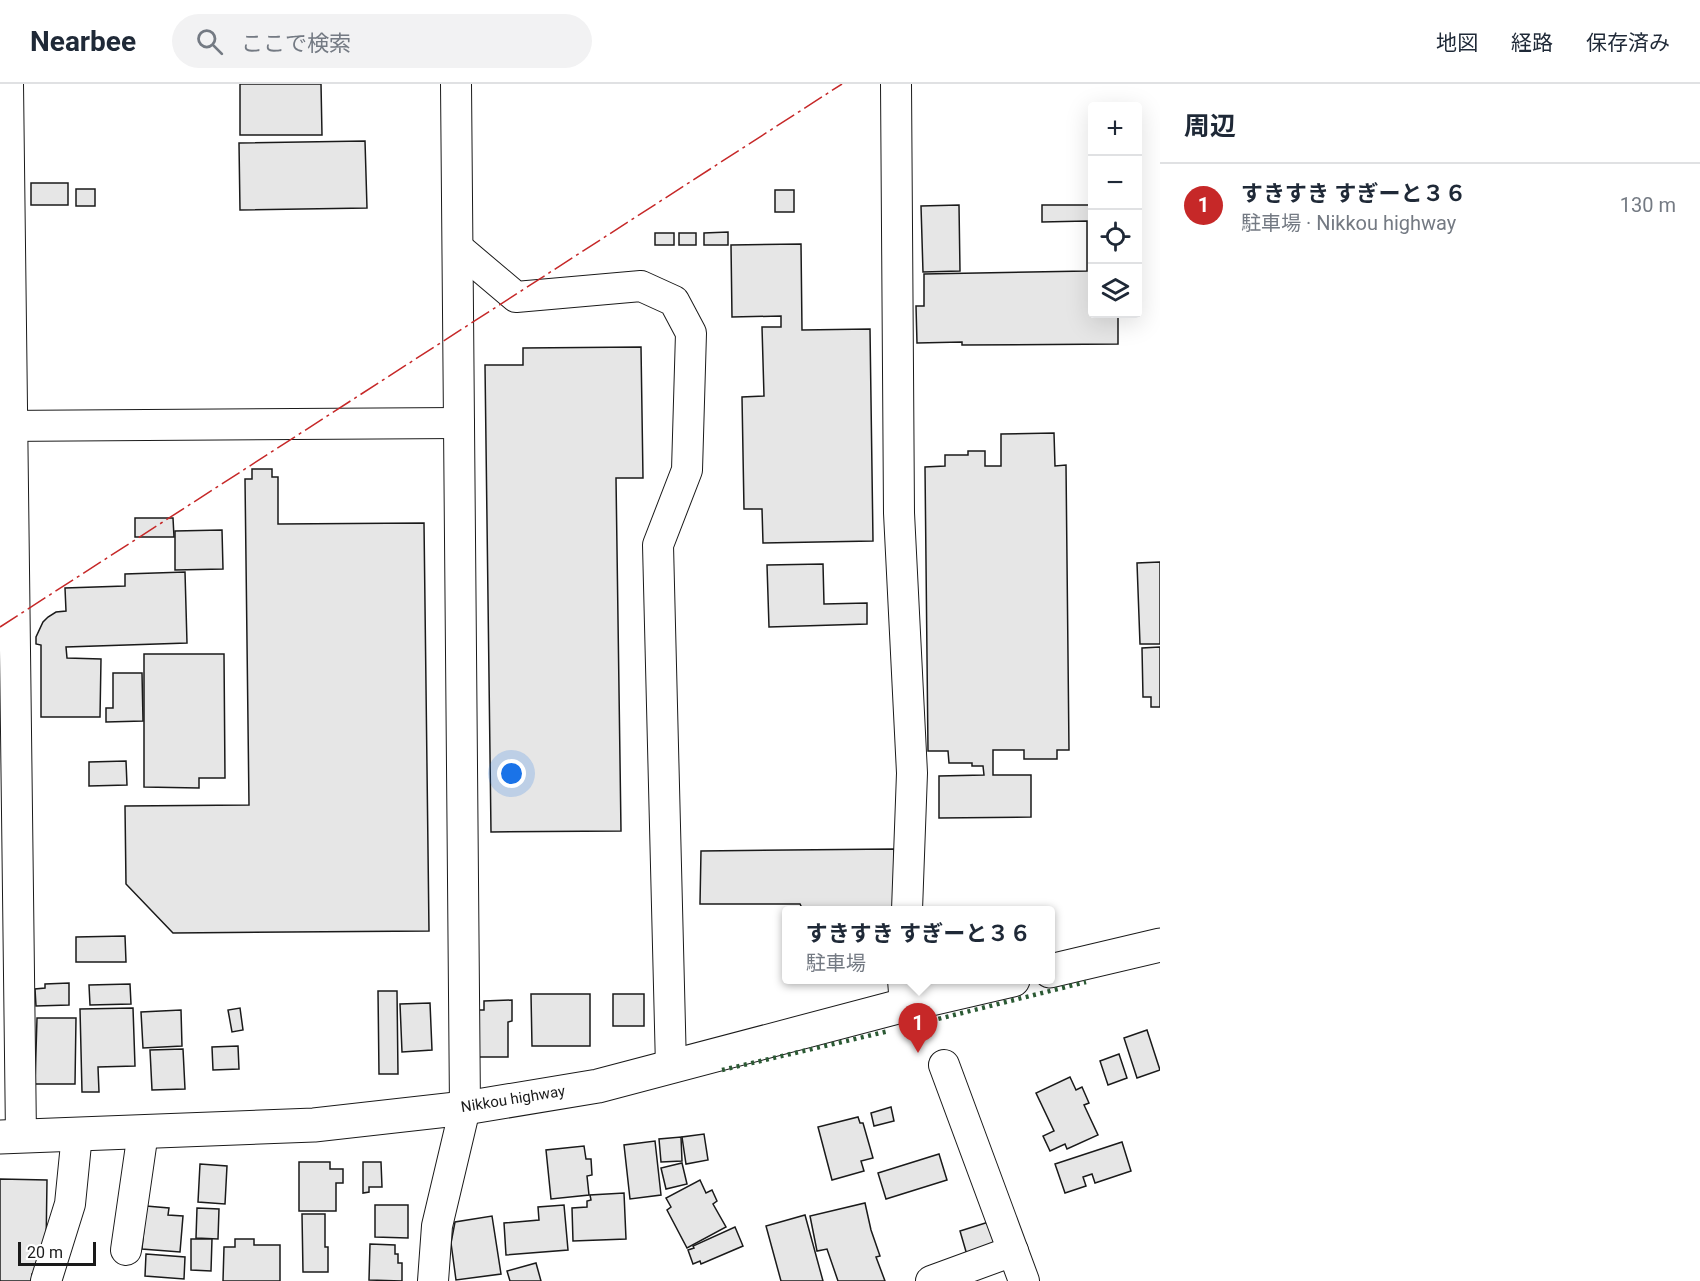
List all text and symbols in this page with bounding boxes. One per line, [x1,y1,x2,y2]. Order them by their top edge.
search box [172,14,592,68]
text: Nearbee [30,25,136,58]
icon: search [193,25,226,58]
text: ここで検索 [241,31,351,56]
text: 地図 [1436,31,1478,55]
text: 経路 [1511,31,1553,55]
text: 保存済み [1586,31,1670,55]
map controls [1088,102,1142,318]
button: + [1088,102,1142,156]
text: 周辺 [1184,111,1236,141]
button: − [1088,156,1142,210]
text: すきすき すぎーと３６ [1241,181,1466,206]
text: 1 [1198,193,1209,217]
text: 130 m [1620,193,1676,217]
button: locate [1088,210,1142,264]
text: 駐車場 · Nikkou highway [1241,211,1456,235]
button: layers [1088,264,1142,318]
your location [497,759,526,788]
popup [782,906,1055,984]
text: すきすき すぎーと３６ [806,921,1031,946]
text: 駐車場 [806,951,866,975]
pin: 1 [898,1004,938,1053]
street label: Nikkou highway [460,1082,566,1116]
scale bar [18,1239,96,1266]
text: 20 m [27,1243,63,1262]

